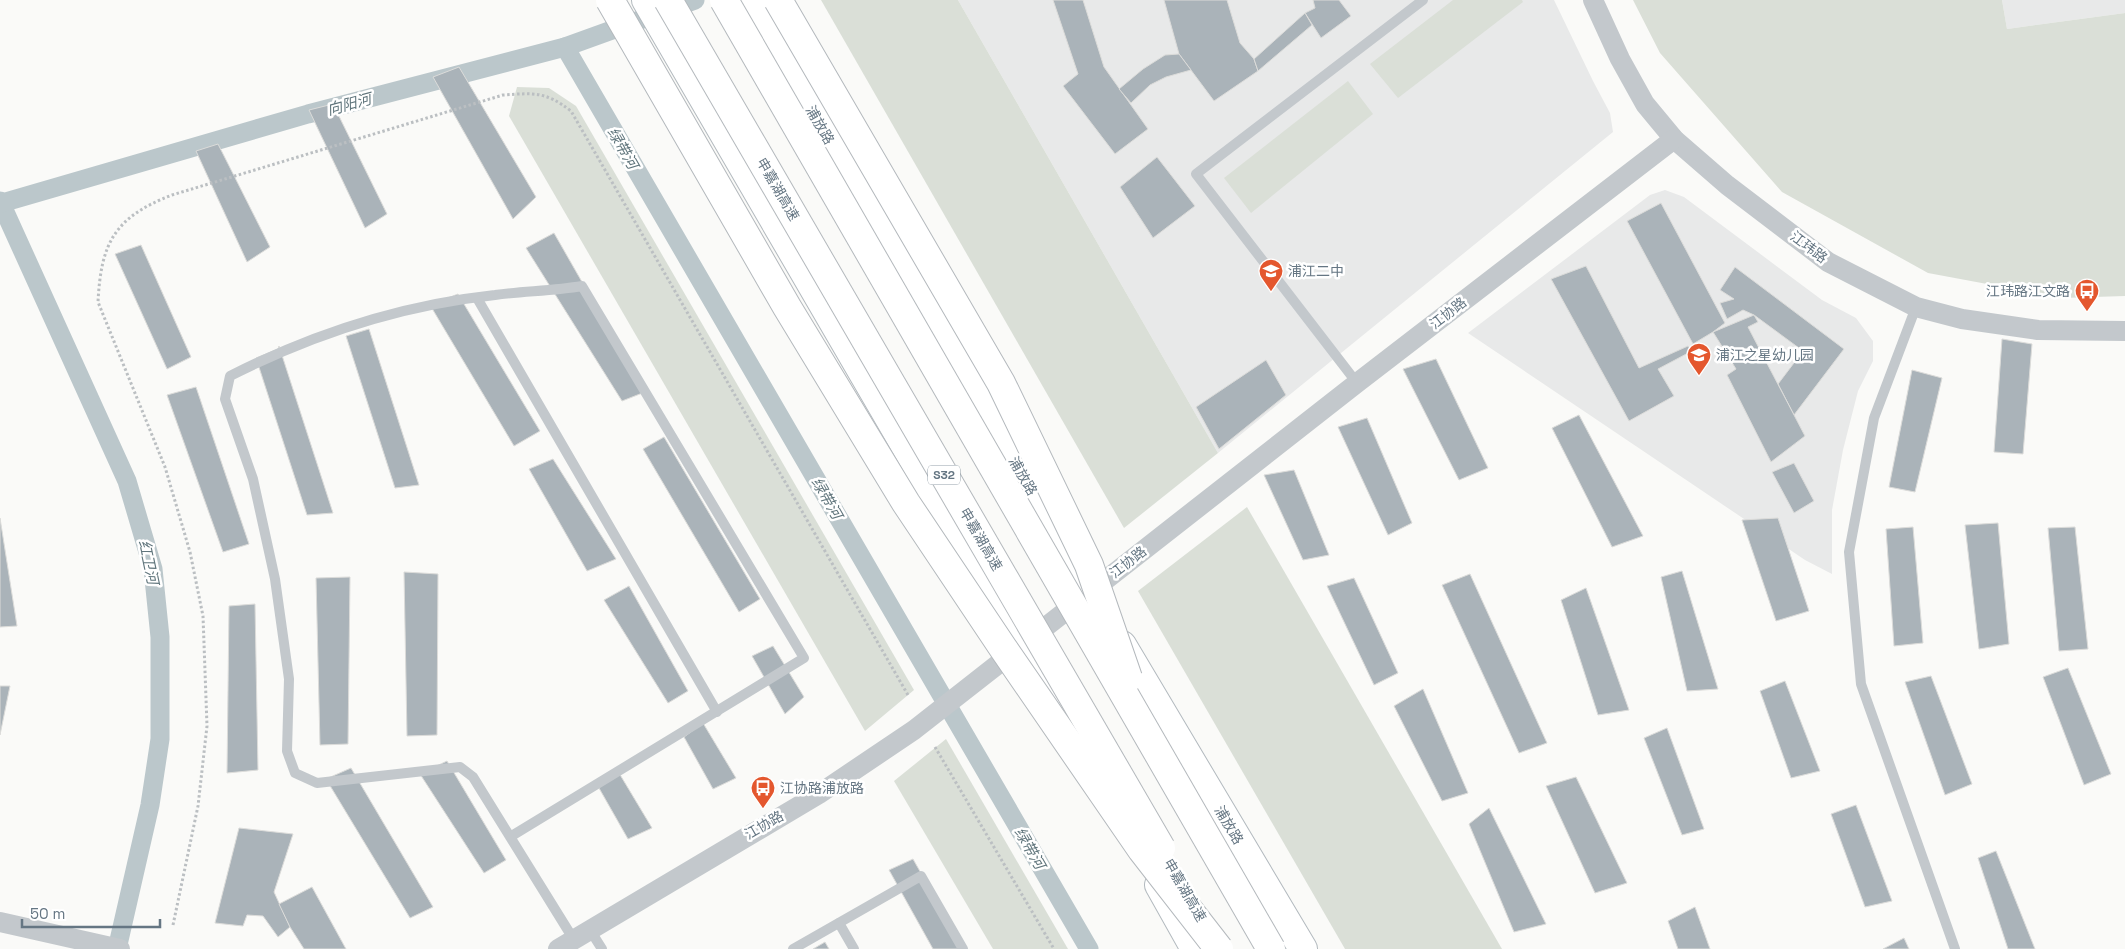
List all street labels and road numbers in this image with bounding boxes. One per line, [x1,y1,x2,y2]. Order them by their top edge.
street label: 浦放路 [802,102,838,148]
street label: 申嘉湖高速 [753,154,803,224]
street label: 江玮路 [1787,227,1831,267]
street label: 江协路 [1426,293,1470,333]
street label: 浦放路 [1005,453,1041,499]
road number: S32 [928,466,960,484]
street label: 申嘉湖高速 [956,504,1006,574]
street label: 江协路 [1106,542,1150,582]
street label: 浦放路 [1210,802,1248,848]
street label: 江协路 [741,807,787,843]
street label: 申嘉湖高速 [1160,855,1210,925]

